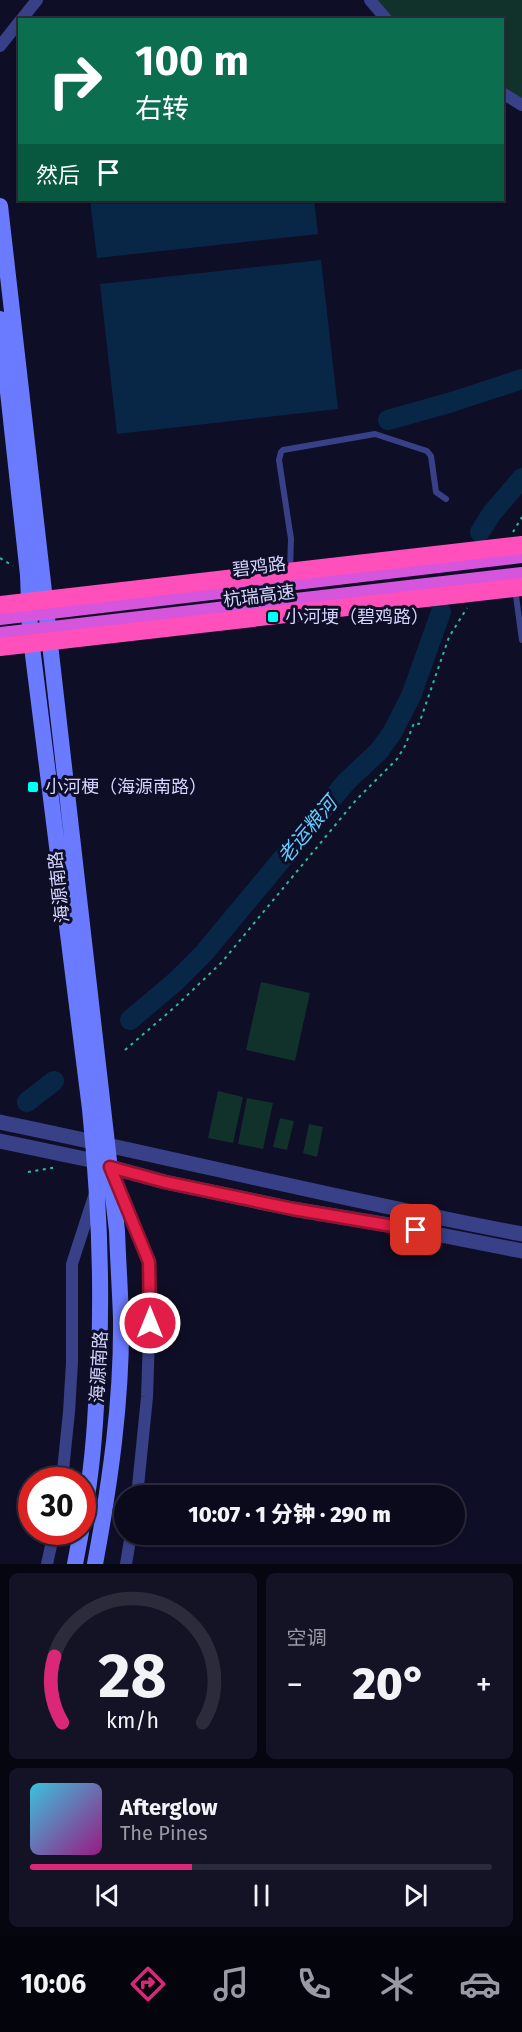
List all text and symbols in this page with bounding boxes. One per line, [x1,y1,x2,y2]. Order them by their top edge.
text: 100 m [135,36,249,86]
icon: right [36,42,114,120]
text: 右转 [135,93,189,125]
icon: arrive [92,156,125,189]
text: 然后 [36,162,80,189]
street label: 碧鸡路 [231,553,287,581]
street label: 杭瑞高速 [222,581,296,611]
place label: 小河埂（碧鸡路） [285,606,429,628]
marker: 小河埂（碧鸡路） [266,610,280,624]
place label: 小河梗（海源南路） [45,776,207,798]
marker: 小河梗（海源南路） [26,780,40,794]
water label: 老运粮河 [272,789,344,868]
street label: 海源南路 [44,850,74,924]
pin [390,1204,441,1255]
icon: arrive [399,1213,432,1246]
position arrow [118,1291,182,1355]
street label: 海源南路 [86,1330,112,1404]
speed limit sign: 30 [18,1467,96,1545]
text: 10:07 · 1 分钟 · 290 m [188,1501,391,1528]
text: 空调 [287,1626,327,1650]
text: 28 [98,1639,167,1714]
text: 20° [352,1657,426,1711]
text: − [287,1665,303,1705]
text: + [476,1665,492,1705]
text: km/h [106,1708,159,1734]
text: Afterglow [120,1794,217,1821]
text: The Pines [120,1821,207,1845]
icon: previous [91,1879,124,1912]
icon: pause [245,1879,278,1912]
icon: next [399,1879,432,1912]
icon: directions [127,1963,169,2005]
icon: music [210,1963,252,2005]
icon: phone [293,1963,335,2005]
icon: climate [376,1963,418,2005]
icon: car [459,1963,501,2005]
text: 10:06 [21,1968,86,2000]

